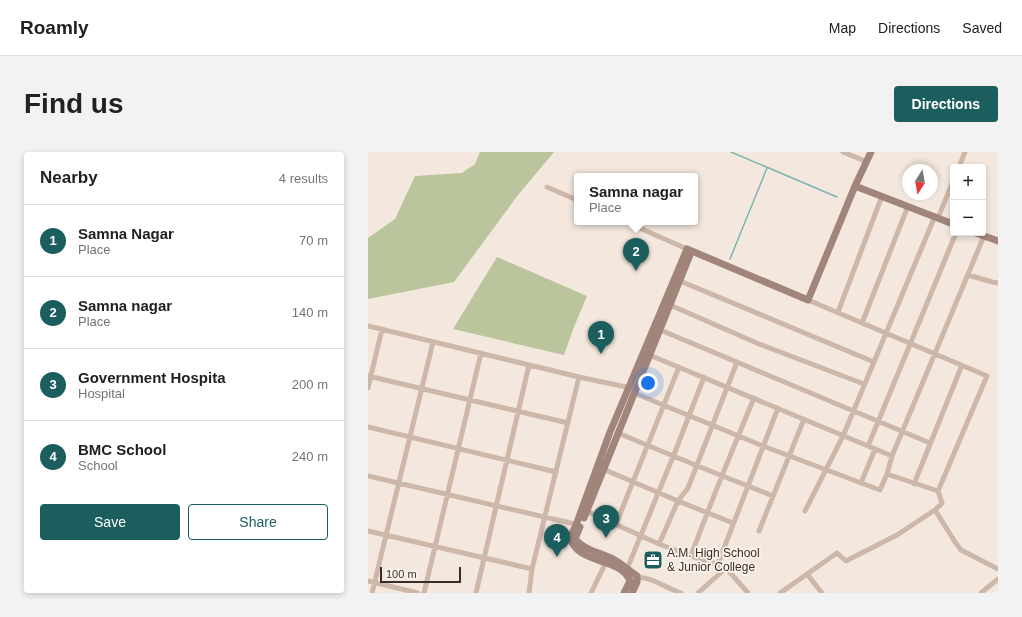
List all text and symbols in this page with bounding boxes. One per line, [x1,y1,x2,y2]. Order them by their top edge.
text: Roamly [20,17,89,38]
text: Map [829,20,856,36]
text: Directions [878,20,940,36]
text: Saved [962,20,1002,36]
button: Directions [894,86,998,122]
text: Find us [24,88,124,119]
north arrow [902,164,938,200]
map controls [950,164,986,236]
button: + [950,164,986,200]
text: Nearby [40,168,98,187]
text: 4 results [279,171,328,186]
popup [574,173,698,225]
text: Samna nagar [589,183,683,200]
text: Place [589,200,621,215]
button: − [950,200,986,236]
text: Samna Nagar [78,225,174,242]
text: 1 [49,233,57,248]
text: 70 m [299,233,328,248]
pin: 2 [623,238,649,271]
text: Place [78,242,111,257]
text: Samna nagar [78,297,172,314]
text: 2 [49,305,57,320]
text: 140 m [292,305,328,320]
text: Place [78,314,111,329]
pin: 1 [588,321,614,354]
text: Government Hospita [78,369,226,386]
your location [638,373,658,393]
text: 3 [49,377,57,392]
text: 200 m [292,377,328,392]
text: Hospital [78,386,125,401]
text: BMC School [78,441,166,458]
text: 4 [49,449,57,464]
text: 240 m [292,449,328,464]
text: School [78,458,118,473]
button: Save [40,504,180,540]
button: Share [188,504,328,540]
pin: 3 [593,505,619,538]
pin: 4 [544,524,570,557]
place label: A.M. High School & Junior College [667,546,760,574]
office icon: A.M. High School & Junior College [642,549,664,571]
scale bar [380,565,461,584]
text: 100 m [386,568,417,580]

